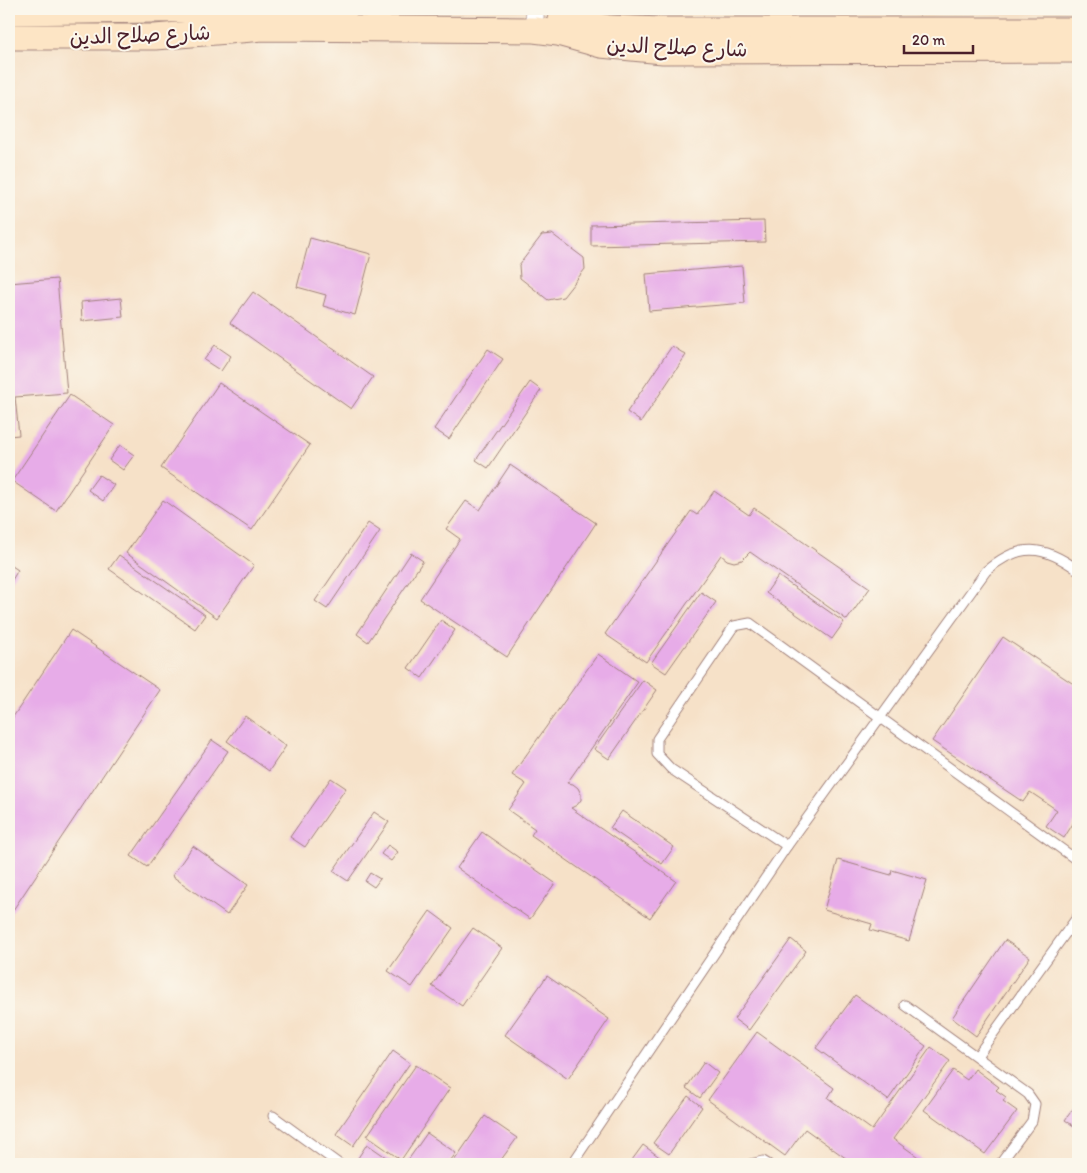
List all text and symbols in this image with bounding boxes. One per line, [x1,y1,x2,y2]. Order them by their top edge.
street label: شارع صلاح الدين [69,20,211,52]
scale bar [904,22,973,54]
text: 20 m [912,31,946,49]
street label: شارع صلاح الدين [606,32,748,64]

